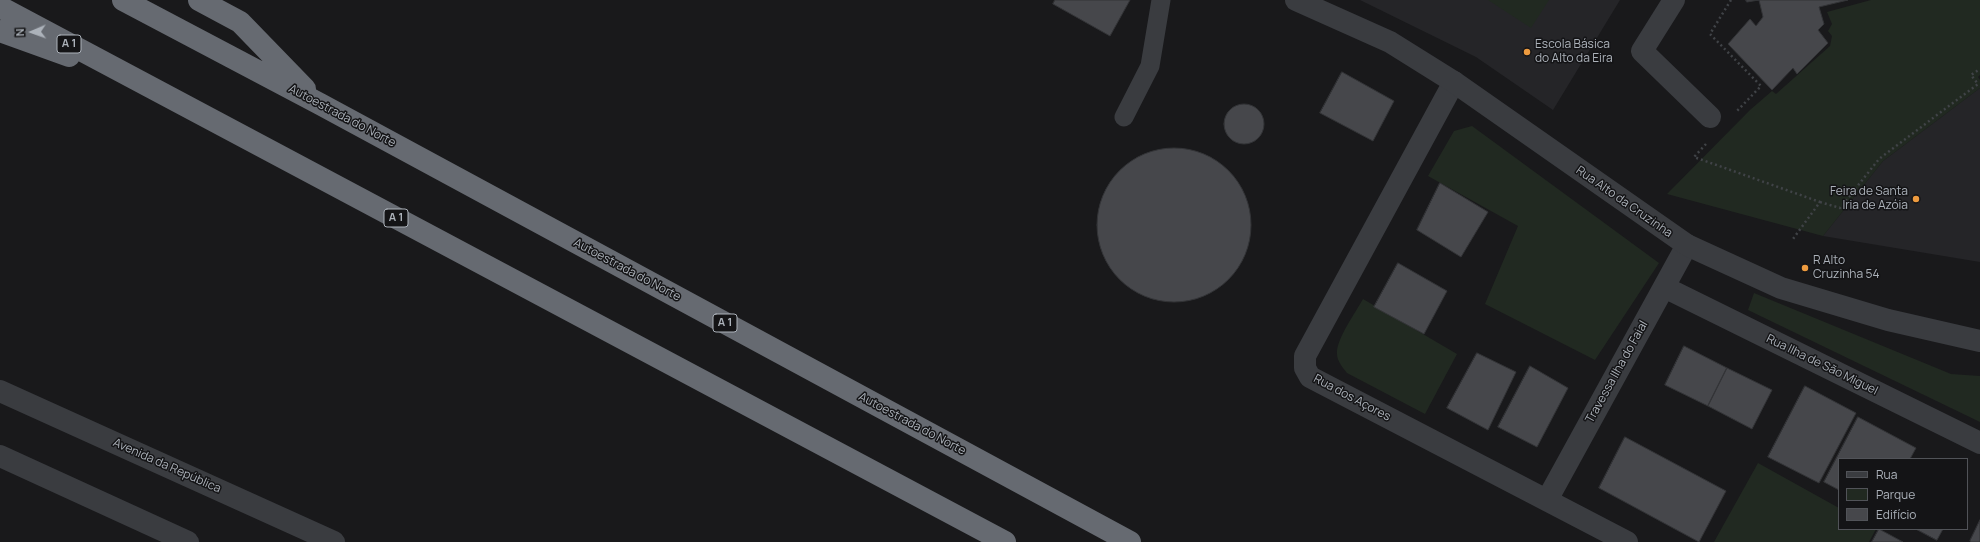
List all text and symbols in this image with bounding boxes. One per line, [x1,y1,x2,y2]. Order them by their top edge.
north arrow [12,12,52,52]
text: N [12,28,27,37]
road number: A 1 [57,35,81,53]
place label: Escola Básica do Alto da Eira [1535,38,1613,66]
marker: Escola Básica do Alto da Eira [1522,47,1532,57]
street label: Autoestrada do Norte [286,82,398,150]
street label: Rua Alto da Cruzinha [1573,163,1675,241]
place label: Feira de Santa Iria de Azóia [1830,185,1908,213]
marker: Feira de Santa Iria de Azóia [1911,194,1921,204]
road number: A 1 [384,209,408,227]
street label: Autoestrada do Norte [571,236,683,304]
place label: R Alto Cruzinha 54 [1813,254,1880,282]
marker: R Alto Cruzinha 54 [1800,263,1810,273]
road number: A 1 [713,314,737,332]
street label: Travessa Ilha do Faial [1583,318,1651,426]
street label: Rua Ilha de São Miguel [1764,332,1880,398]
street label: Rua dos Açores [1311,372,1393,424]
street label: Autoestrada do Norte [856,390,968,458]
street label: Avenida da República [111,436,223,496]
legend [1838,458,1968,530]
text: Rua [1876,466,1897,483]
text: Parque [1876,486,1915,503]
text: Edifício [1876,506,1916,523]

